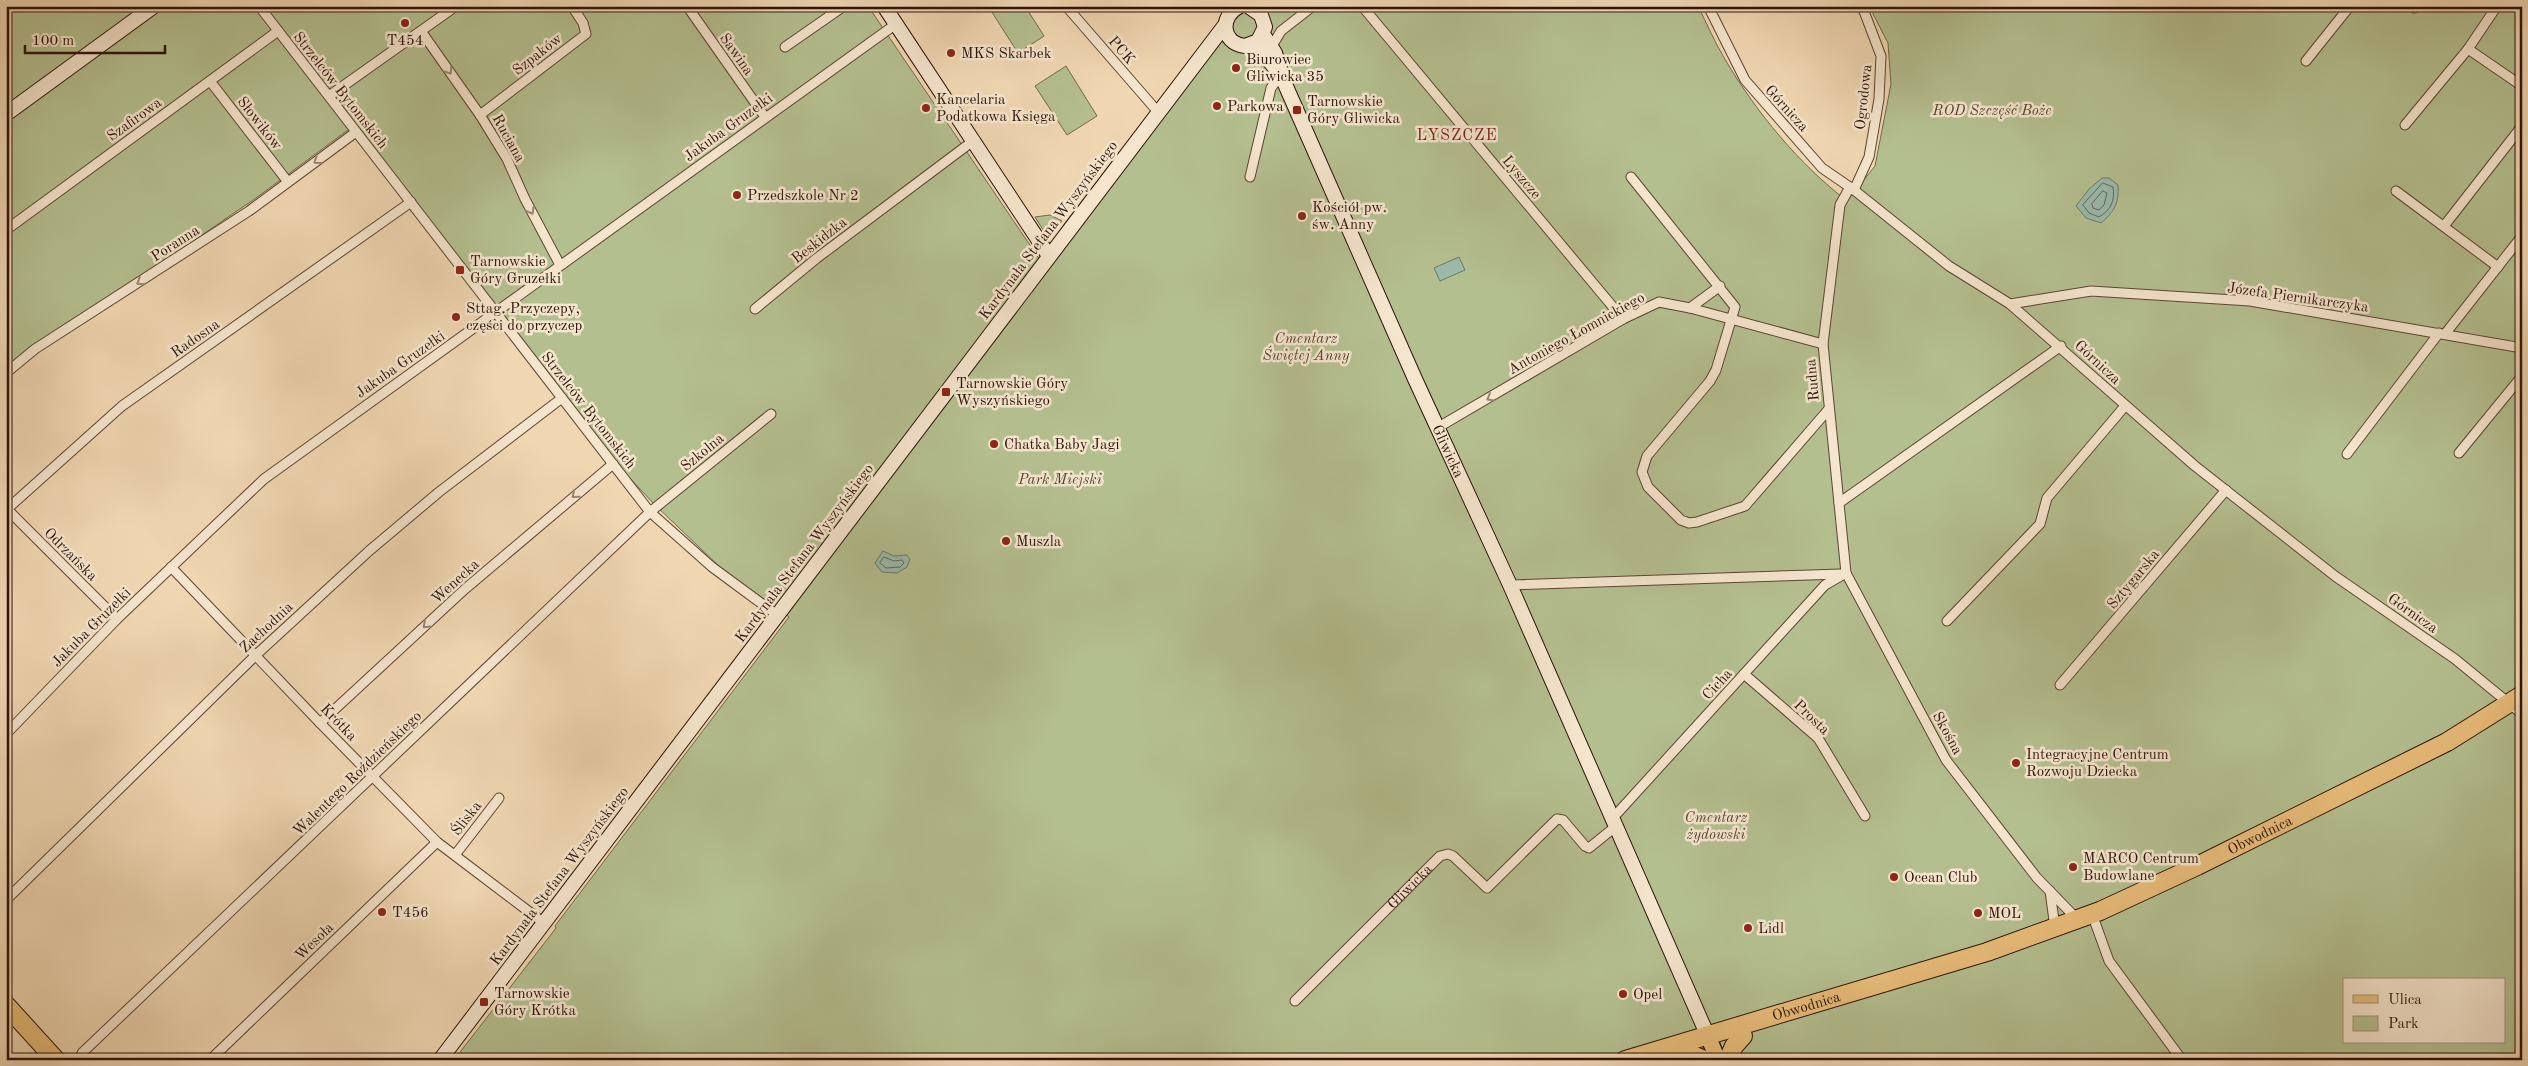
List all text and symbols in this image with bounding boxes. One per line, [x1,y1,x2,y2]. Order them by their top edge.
marker: T454 [399,17,411,29]
scale bar [25,22,165,54]
street label: Strzelców Bytomskich [290,30,390,152]
street label: Szpaków [511,31,566,79]
street label: Sawina [716,31,756,79]
text: 100 m [32,34,74,49]
place label: T454 [387,34,423,49]
street label: PCK [1105,34,1137,68]
marker: MKS Skarbek [945,47,957,59]
place label: MKS Skarbek [961,47,1052,62]
place label: Biurowiec Gliwicka 35 [1246,53,1324,85]
marker: Biurowiec Gliwicka 35 [1230,62,1242,74]
street label: Ogrodowa [1854,63,1875,131]
one-way arrow [443,65,452,75]
street label: Górnicza [1761,83,1811,136]
street label: Jakuba Gruzełki [682,91,776,165]
place label: Kancelaria Podatkowa Księga [936,93,1056,125]
street label: Słowików [234,94,284,154]
street label: Szafirowa [105,95,165,145]
place label: Tarnowskie Góry Gliwicka [1307,95,1400,127]
marker: Parkowa [1211,100,1223,112]
place label: Parkowa [1227,100,1284,115]
marker: Kancelaria Podatkowa Księga [920,102,932,114]
marker: Tarnowskie Góry Gliwicka [1291,104,1303,116]
park label: ROD Szczęść Boże [1932,104,2051,119]
street label: Ruciana [488,112,527,166]
district label: LYSZCZE [1416,128,1498,144]
street label: Kardynała Stefana Wyszyńskiego [977,139,1121,323]
street label: Lyszcze [1499,154,1543,202]
one-way arrow [314,155,323,163]
marker: Przedszkole Nr 2 [731,189,743,201]
place label: Przedszkole Nr 2 [747,189,859,204]
place label: Kościół pw. św. Anny [1312,201,1387,233]
one-way arrow [525,205,535,214]
marker: Kościół pw. św. Anny [1296,210,1308,222]
street label: Beskidzka [790,215,851,267]
street label: Poranna [149,223,203,265]
place label: Tarnowskie Góry Gruzełki [470,255,561,287]
marker: Tarnowskie Góry Gruzełki [454,264,466,276]
one-way arrow [136,276,145,285]
street label: Józefa Piernikarczyka [2226,281,2370,316]
street label: Antoniego Łomnickiego [1506,290,1648,378]
place label: Sttag. Przyczepy, części do przyczep [466,302,583,334]
marker: Sttag. Przyczepy, części do przyczep [450,311,462,323]
street label: Radosna [169,317,223,361]
street label: Jakuba Gruzełki [354,329,448,402]
park label: Cmentarz Świętej Anny [1262,332,1350,364]
street label: Górnicza [2071,338,2123,388]
street label: Strzelców Bytomskich [538,350,638,472]
street label: Rudna [1804,358,1823,401]
place label: Tarnowskie Góry Wyszyńskiego [956,377,1068,409]
marker: Tarnowskie Góry Wyszyńskiego [940,386,952,398]
one-way arrow [1487,391,1496,401]
street label: Gliwicka [1428,423,1466,481]
street label: Szkolna [679,431,728,475]
marker: Chatka Baby Jagi [988,438,1000,450]
place label: Chatka Baby Jagi [1004,438,1120,453]
street label: Kardynała Stefana Wyszyńskiego [733,462,877,646]
park label: Park Miejski [1017,473,1102,488]
one-way arrow [572,490,581,499]
street label: Odrzańska [40,526,100,585]
marker: Muszla [1000,535,1012,547]
place label: Muszla [1016,535,1062,550]
street label: Sztygarska [2105,547,2164,613]
street label: Wenecka [429,557,483,607]
street label: Jakuba Gruzełki [50,586,135,671]
street label: Górnicza [2384,592,2440,637]
street label: Zachodnia [238,599,297,656]
one-way arrow [423,619,432,628]
street label: Cicha [1700,666,1736,703]
street label: Prosta [1790,698,1832,739]
street label: Krótka [317,702,359,745]
street label: Walentego Roździeńskiego [291,709,425,839]
street label: Skośna [1929,710,1965,758]
place label: Integracyjne Centrum Rozwoju Dziecka [2026,748,2169,780]
marker: Integracyjne Centrum Rozwoju Dziecka [2010,757,2022,769]
street label: Kardynała Stefana Wyszyńskiego [488,785,632,969]
street label: Śliska [446,796,485,839]
park label: Cmentarz żydowski [1685,811,1748,843]
street label: Obwodnica [2226,814,2296,859]
place label: MARCO Centrum Budowlane [2083,852,2199,884]
marker: MARCO Centrum Budowlane [2067,861,2079,873]
street label: Gliwicka [1385,862,1436,913]
marker: Ocean Club [1888,871,1900,883]
place label: Ocean Club [1904,871,1977,886]
marker: T456 [376,906,388,918]
place label: T456 [392,906,429,921]
marker: MOL [1972,907,1984,919]
place label: MOL [1988,907,2021,922]
street label: Wesoła [293,920,338,964]
marker: Lidl [1742,922,1754,934]
place label: Lidl [1758,922,1784,937]
legend [2343,978,2506,1044]
place label: Tarnowskie Góry Krótka [494,987,577,1019]
marker: Opel [1617,988,1629,1000]
place label: Opel [1633,988,1662,1003]
street label: Obwodnica [1771,990,1843,1025]
text: Ulica [2388,993,2422,1008]
marker: Tarnowskie Góry Krótka [478,996,490,1008]
text: Park [2388,1017,2419,1032]

